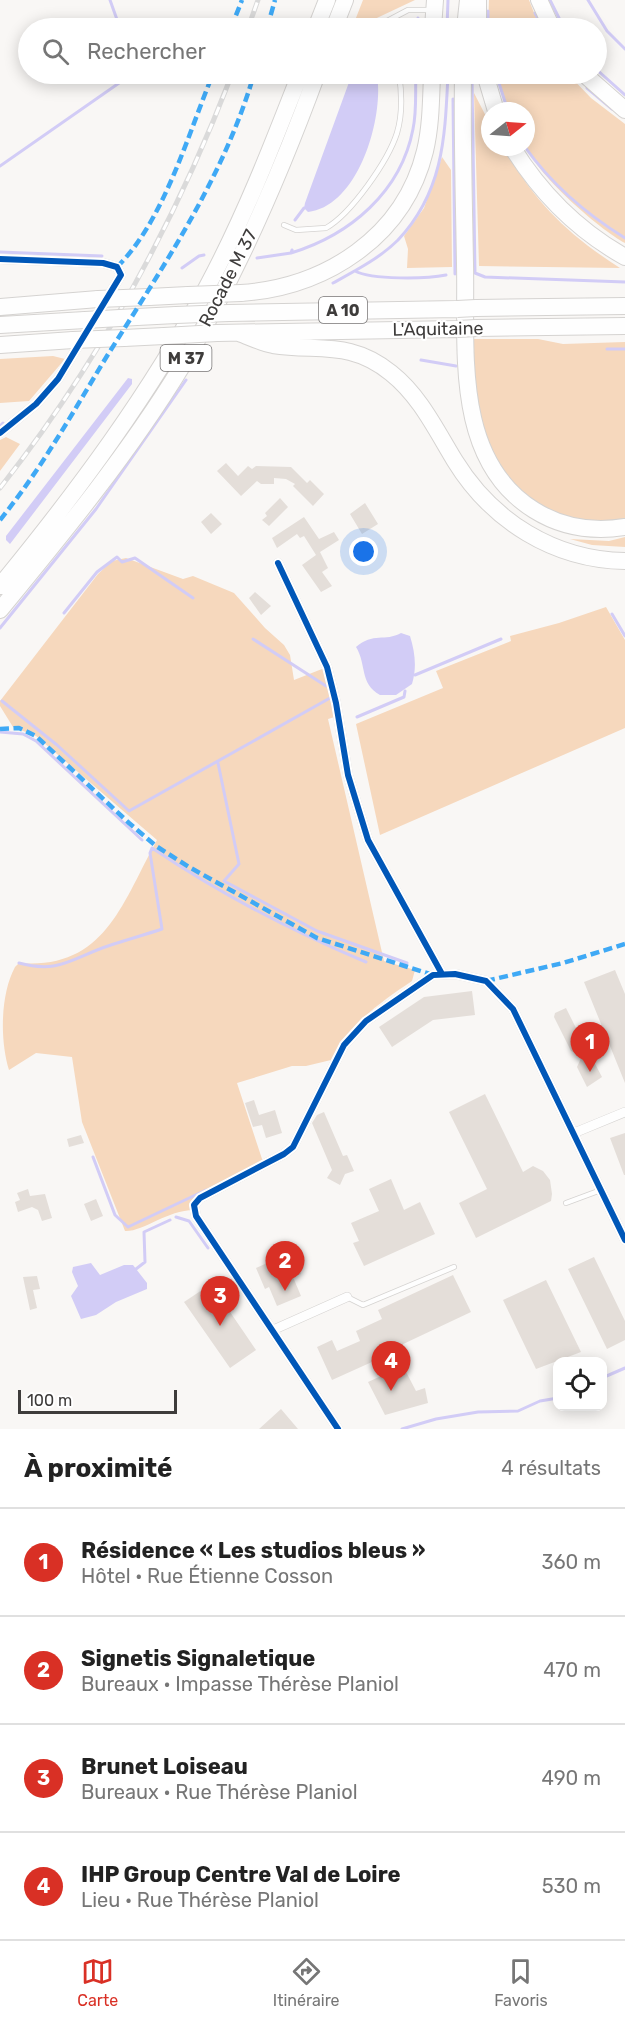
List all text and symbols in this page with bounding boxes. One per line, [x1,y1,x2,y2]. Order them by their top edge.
search box [18,18,607,84]
icon: search [39,35,72,68]
text: Rechercher [87,38,206,65]
north arrow [481,102,535,156]
street label: Rocade M 37 [194,226,262,330]
road number: A 10 [319,297,367,323]
street label: L'Aquitaine [392,317,484,341]
road number: M 37 [160,345,212,371]
your location [349,537,378,566]
pin: 1 [570,1022,610,1072]
pin: 2 [266,1242,304,1291]
pin: 3 [200,1276,240,1326]
pin: 4 [372,1342,410,1391]
map controls [553,1357,607,1411]
button: locate [553,1357,607,1411]
scale bar [18,1387,177,1414]
text: 100 m [27,1391,72,1410]
text: À proximité [24,1453,173,1484]
text: 4 résultats [501,1456,601,1480]
text: Résidence « Les studios bleus » [81,1537,426,1564]
text: 1 [39,1550,48,1574]
text: 360 m [542,1550,601,1574]
text: Hôtel · Rue Étienne Cosson [81,1564,333,1588]
text: Signetis Signaletique [81,1645,315,1672]
text: 2 [37,1658,50,1682]
text: 470 m [543,1658,601,1682]
text: Bureaux · Impasse Thérèse Planiol [81,1672,399,1696]
text: Brunet Loiseau [81,1753,248,1780]
text: 3 [37,1766,50,1790]
text: 490 m [542,1766,601,1790]
text: Bureaux · Rue Thérèse Planiol [81,1780,358,1804]
text: IHP Group Centre Val de Loire [81,1861,401,1888]
text: 4 [37,1874,50,1898]
text: 530 m [542,1874,601,1898]
text: Lieu · Rue Thérèse Planiol [81,1888,319,1912]
tab: Carte [77,1955,118,2010]
tab: Itinéraire [273,1955,340,2010]
tab: Favoris [494,1955,548,2010]

